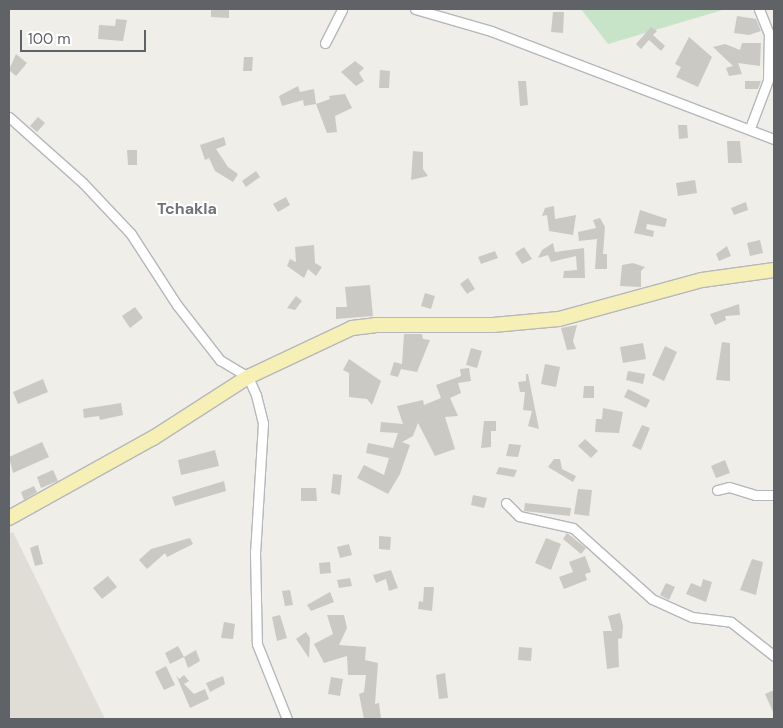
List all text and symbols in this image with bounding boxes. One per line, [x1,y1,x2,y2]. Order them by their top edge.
scale bar [22,20,149,52]
text: 100 m [28,29,71,49]
district label: Tchakla [157,199,217,219]

